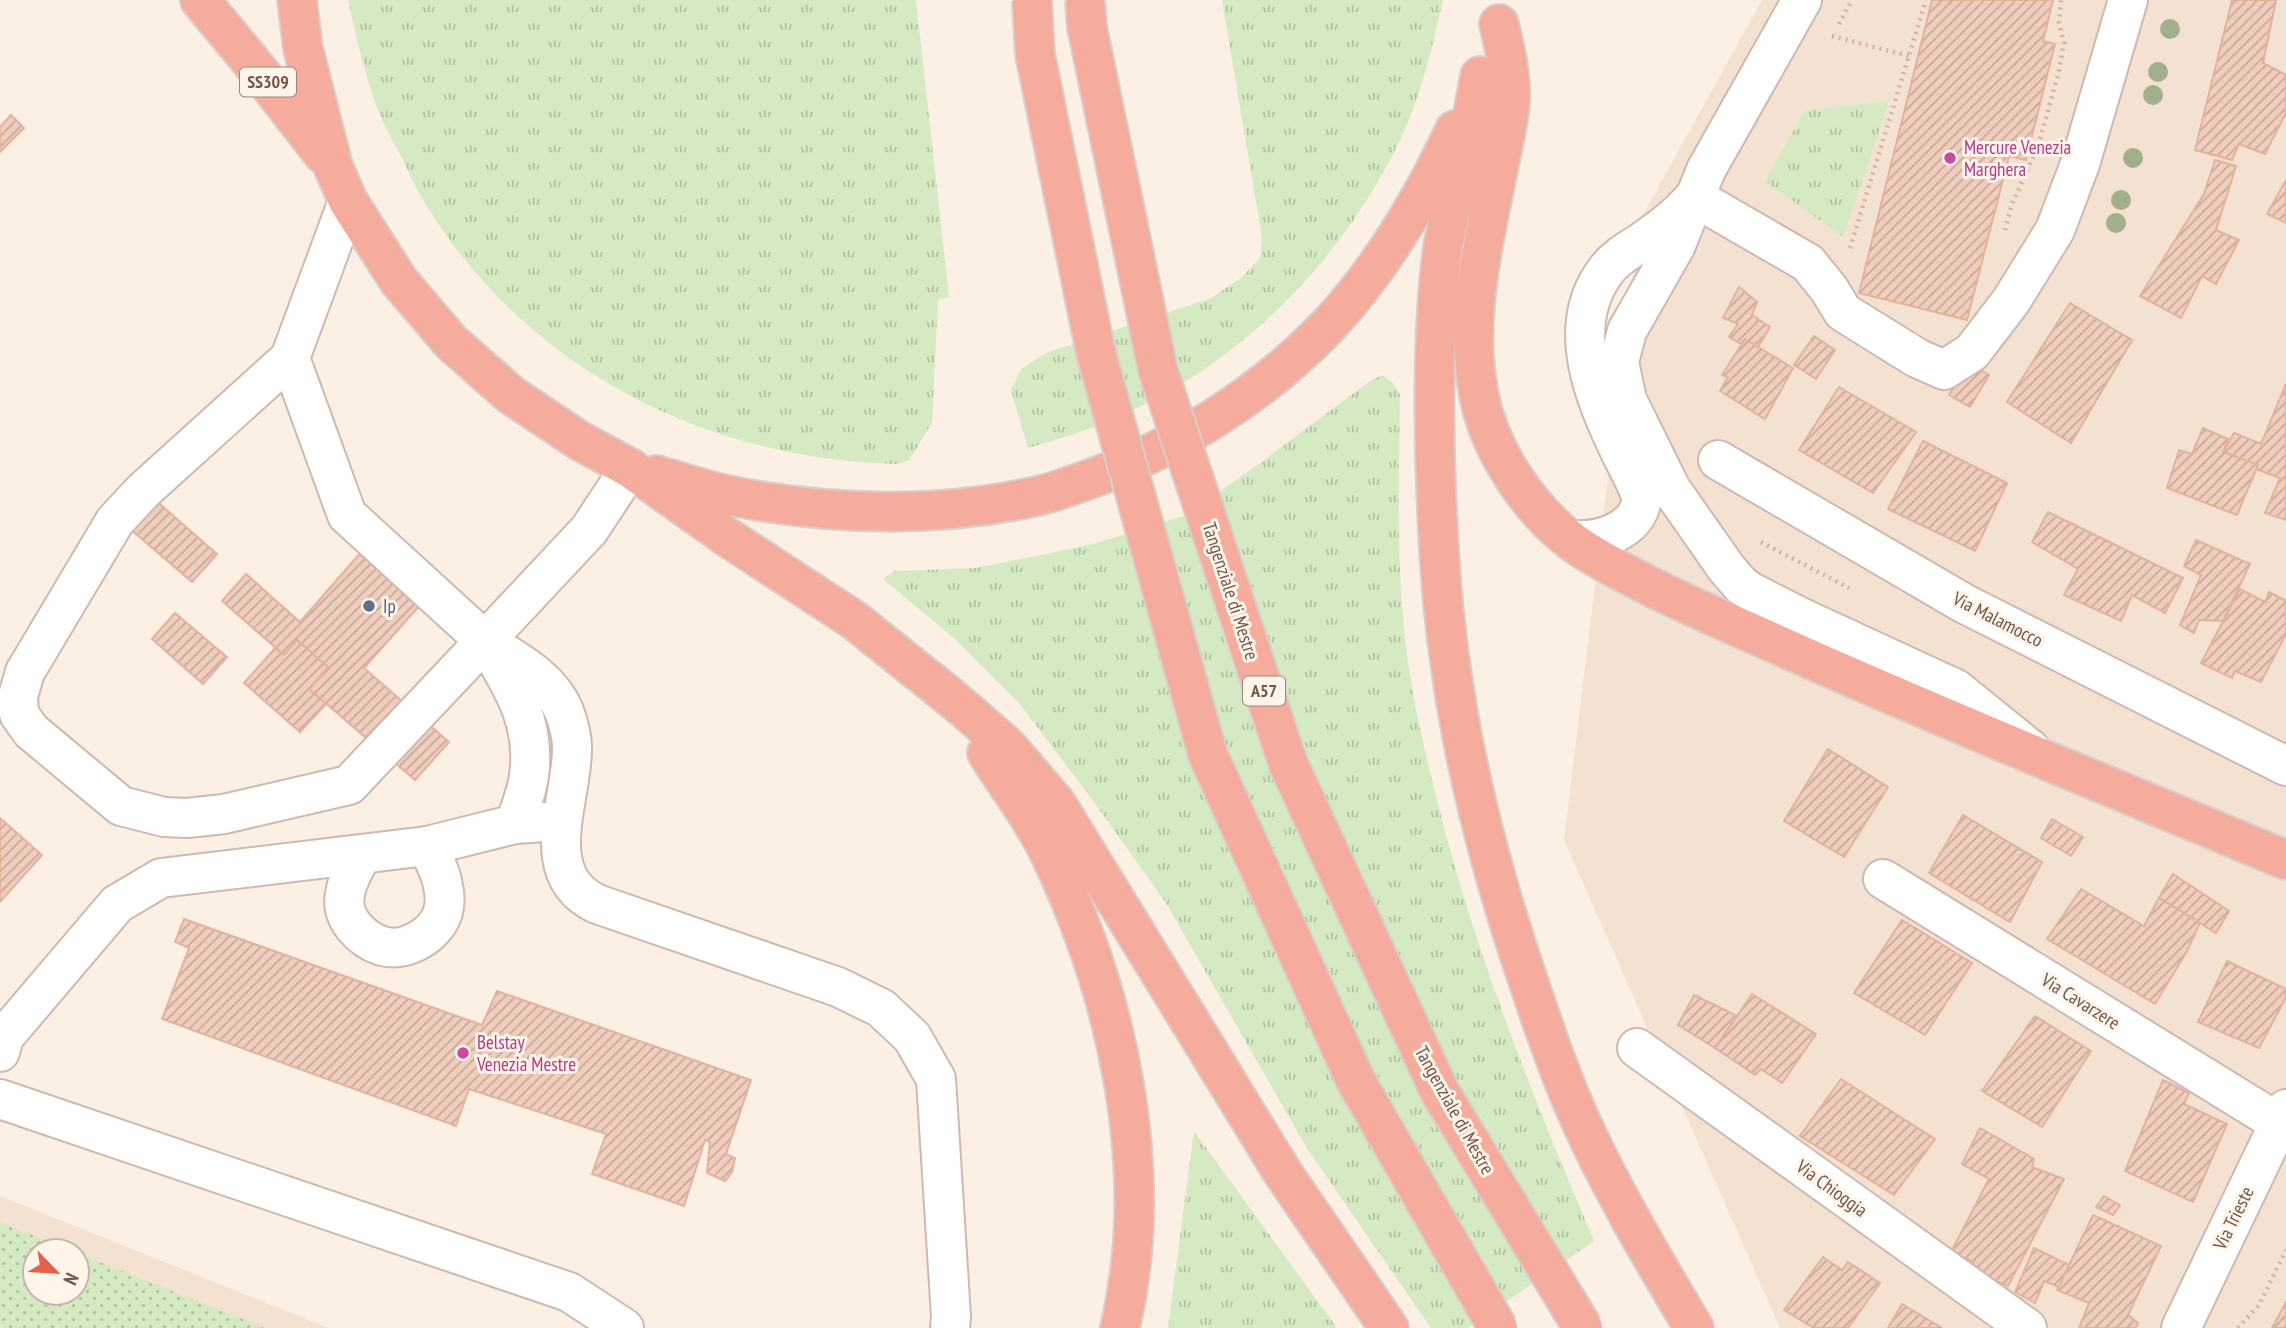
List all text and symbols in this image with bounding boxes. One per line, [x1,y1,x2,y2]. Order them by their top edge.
road number: SS309 [240,68,296,96]
place label: Mercure Venezia Marghera [1964,135,2071,181]
marker: Mercure Venezia Marghera [1942,150,1958,166]
street label: Tangenziale di Mestre [1197,519,1265,663]
street label: Via Malamocco [1948,586,2047,652]
place label: Ip [383,594,396,618]
marker: Ip [361,598,377,614]
road number: A57 [1243,676,1285,706]
street label: Via Cavarzere [2036,967,2125,1035]
place label: Belstay Venezia Mestre [476,1030,576,1076]
street label: Tangenziale di Mestre [1410,1042,1500,1179]
marker: Belstay Venezia Mestre [455,1045,471,1061]
street label: Via Chioggia [1791,1154,1872,1222]
street label: Via Trieste [2207,1182,2259,1254]
north arrow [21,1237,91,1307]
text: N [58,1269,84,1289]

